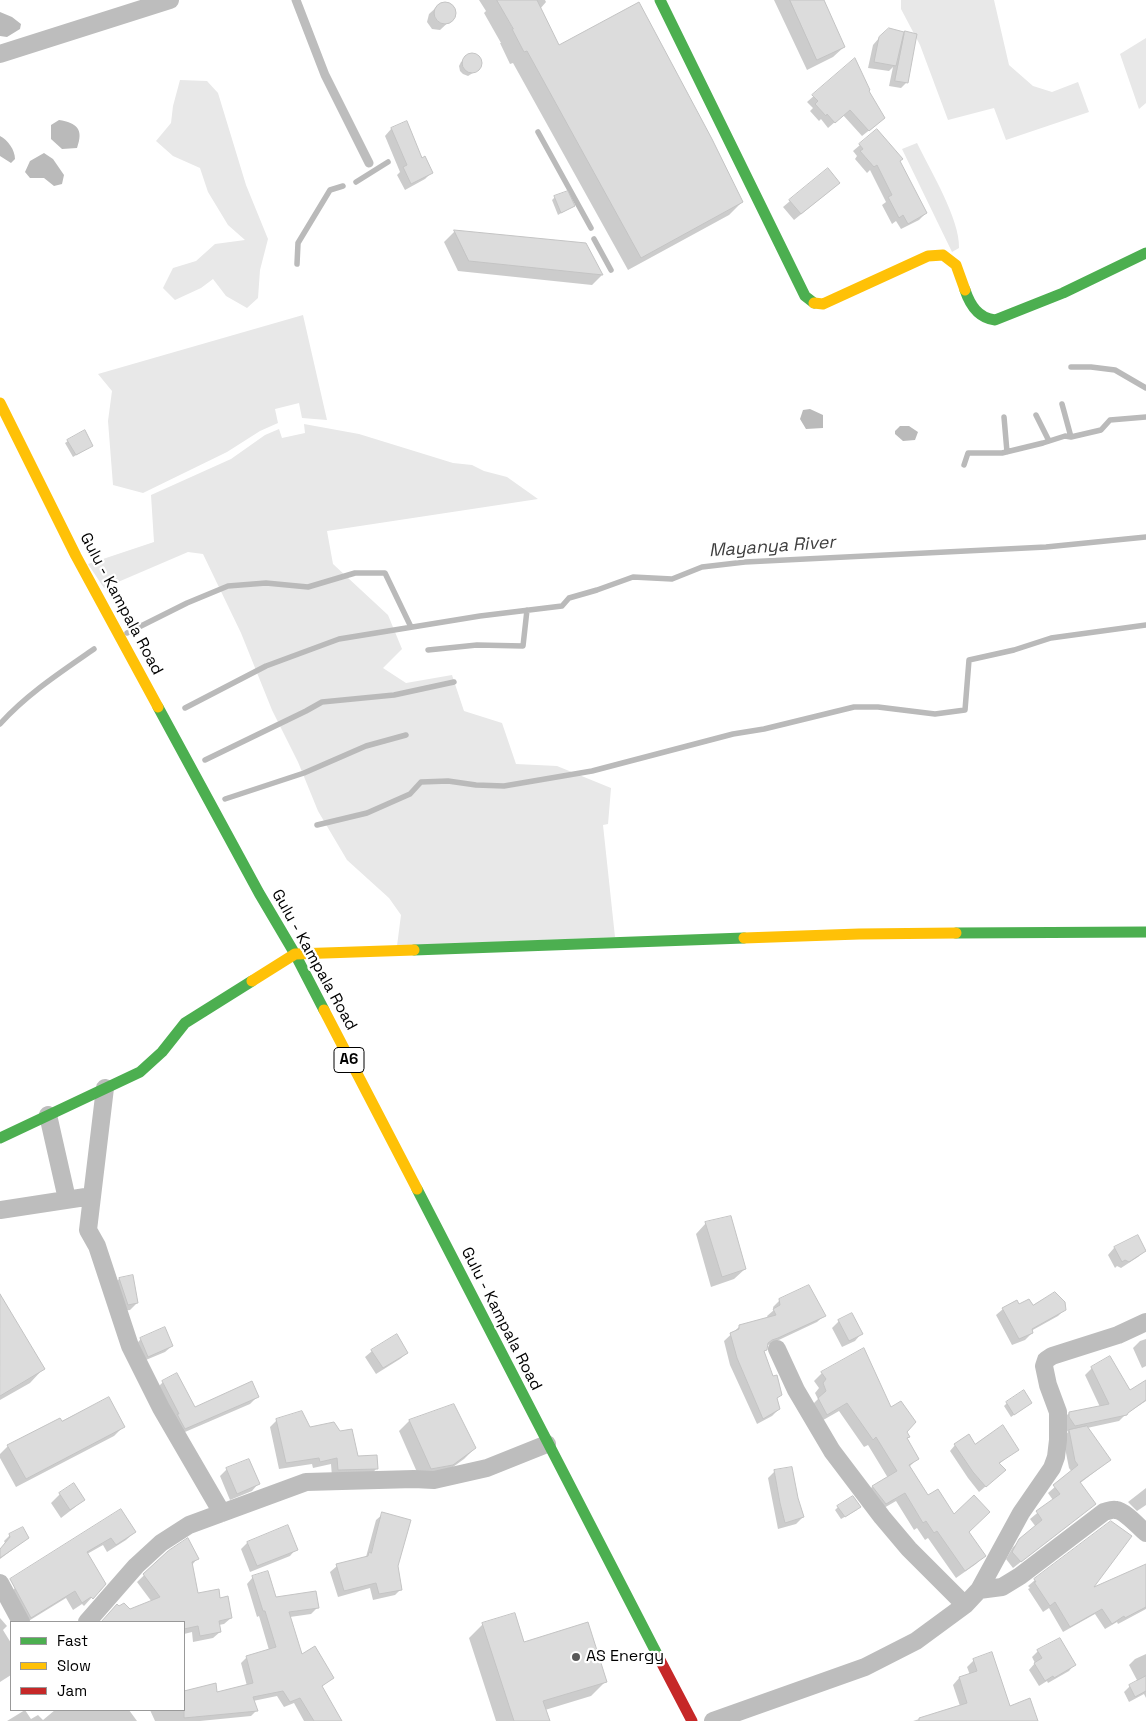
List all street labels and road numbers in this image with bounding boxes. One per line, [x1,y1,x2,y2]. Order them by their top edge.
street label: Gulu - Kampala Road [75,530,167,678]
street label: Gulu - Kampala Road [267,886,361,1034]
road number: A6 [334,1048,364,1072]
street label: Gulu - Kampala Road [457,1244,545,1394]

